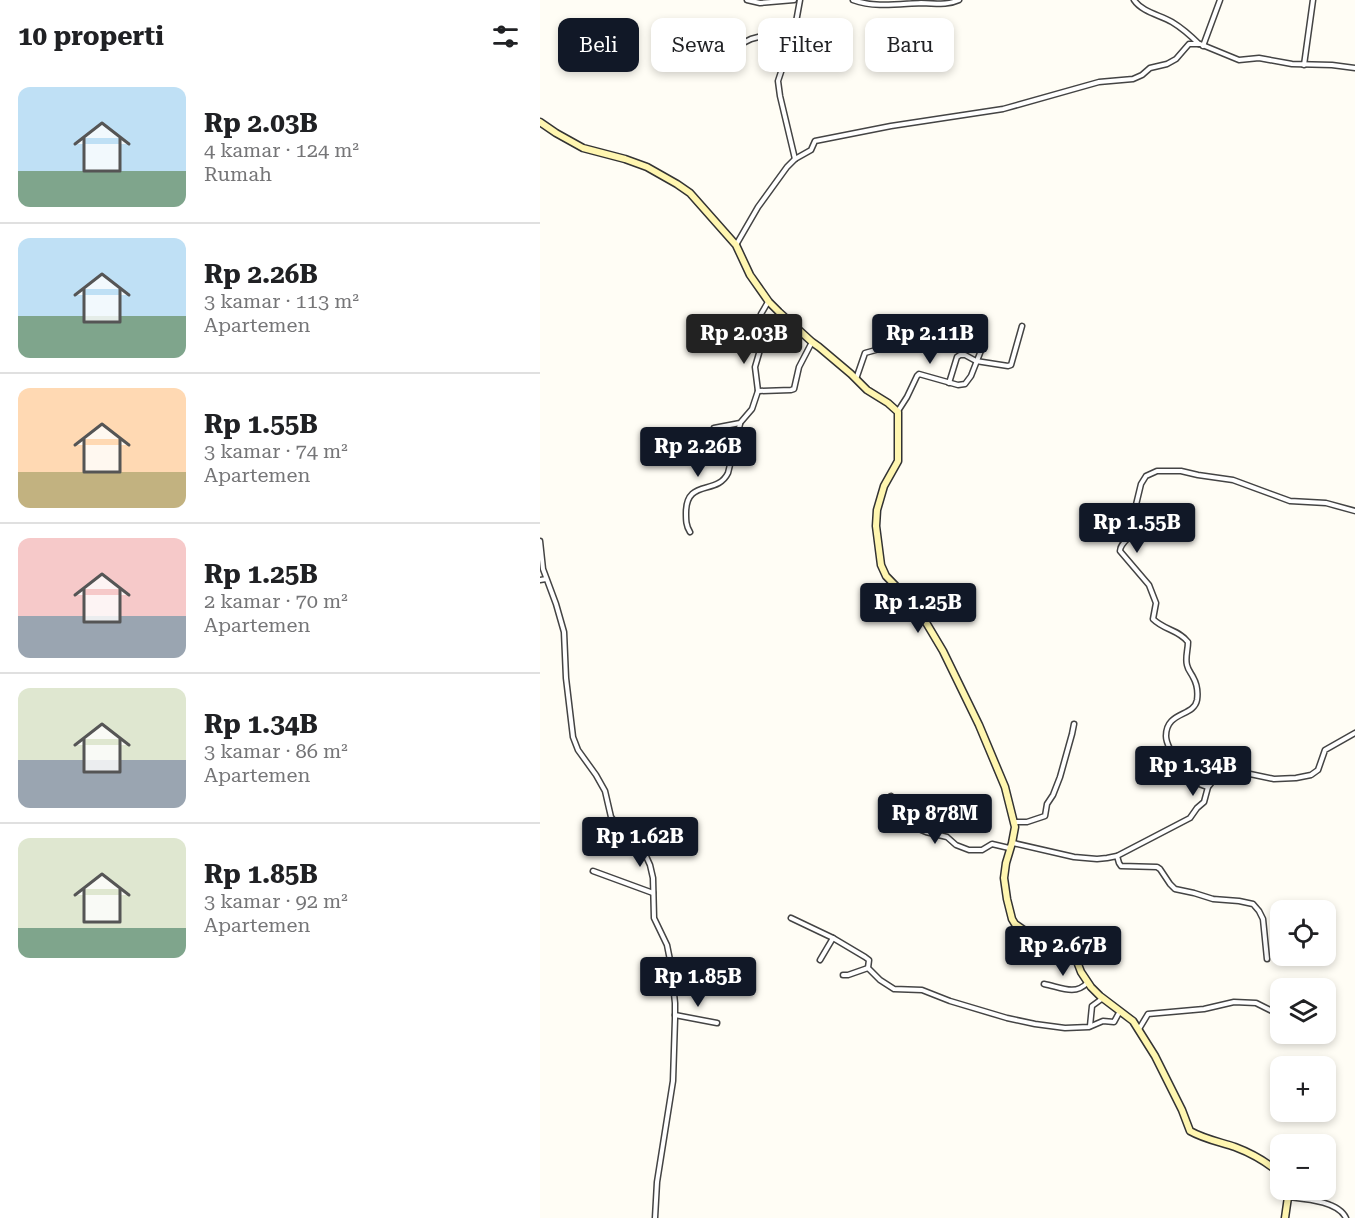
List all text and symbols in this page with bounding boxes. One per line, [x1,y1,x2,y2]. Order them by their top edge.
chip: Beli [558,18,639,72]
chip: Sewa [651,18,746,72]
chip: Filter [758,18,853,72]
chip: Baru [865,18,954,72]
icon: filters [489,20,522,53]
text: 10 properti [18,21,164,51]
text: Rp 2.03B [204,108,318,138]
icon: home [66,111,138,183]
text: 4 kamar · 124 m² [204,138,359,162]
text: Rumah [204,162,272,186]
text: Rp 2.26B [204,259,318,289]
icon: home [66,262,138,334]
text: 3 kamar · 113 m² [204,289,359,313]
text: Apartemen [204,313,310,337]
pin: Rp 2.03B [682,314,806,365]
pin: Rp 2.11B [868,314,992,365]
text: Rp 2.03B [700,321,788,345]
text: Rp 2.11B [886,321,974,345]
text: Rp 1.55B [204,409,318,439]
icon: home [66,412,138,484]
pin: Rp 2.26B [636,427,760,478]
text: Rp 2.26B [654,434,742,458]
text: 3 kamar · 74 m² [204,439,348,463]
text: Apartemen [204,463,310,487]
pin: Rp 1.55B [1075,503,1199,554]
text: Rp 1.55B [1093,510,1181,534]
text: Rp 1.25B [204,559,318,589]
icon: home [66,562,138,634]
pin: Rp 1.25B [856,583,980,634]
text: 2 kamar · 70 m² [204,589,348,613]
text: Rp 1.25B [874,590,962,614]
text: Apartemen [204,613,310,637]
text: Rp 1.34B [204,709,318,739]
icon: home [66,712,138,784]
text: 3 kamar · 86 m² [204,739,348,763]
pin: Rp 1.34B [1131,746,1255,797]
text: Rp 1.34B [1149,753,1237,777]
text: Apartemen [204,763,310,787]
pin: Rp 878M [880,794,990,845]
text: Rp 878M [892,801,978,825]
pin: Rp 1.62B [578,817,702,868]
text: Rp 1.62B [596,824,684,848]
text: Rp 1.85B [204,859,318,889]
icon: home [66,862,138,934]
text: 3 kamar · 92 m² [204,889,348,913]
map controls [1270,900,1336,1200]
button: locate [1270,900,1336,966]
text: Apartemen [204,913,310,937]
pin: Rp 2.67B [1001,926,1125,977]
text: Rp 2.67B [1019,933,1107,957]
pin: Rp 1.85B [636,957,760,1008]
text: Rp 1.85B [654,964,742,988]
button: layers [1270,978,1336,1044]
button: + [1270,1056,1336,1122]
button: − [1270,1134,1336,1200]

